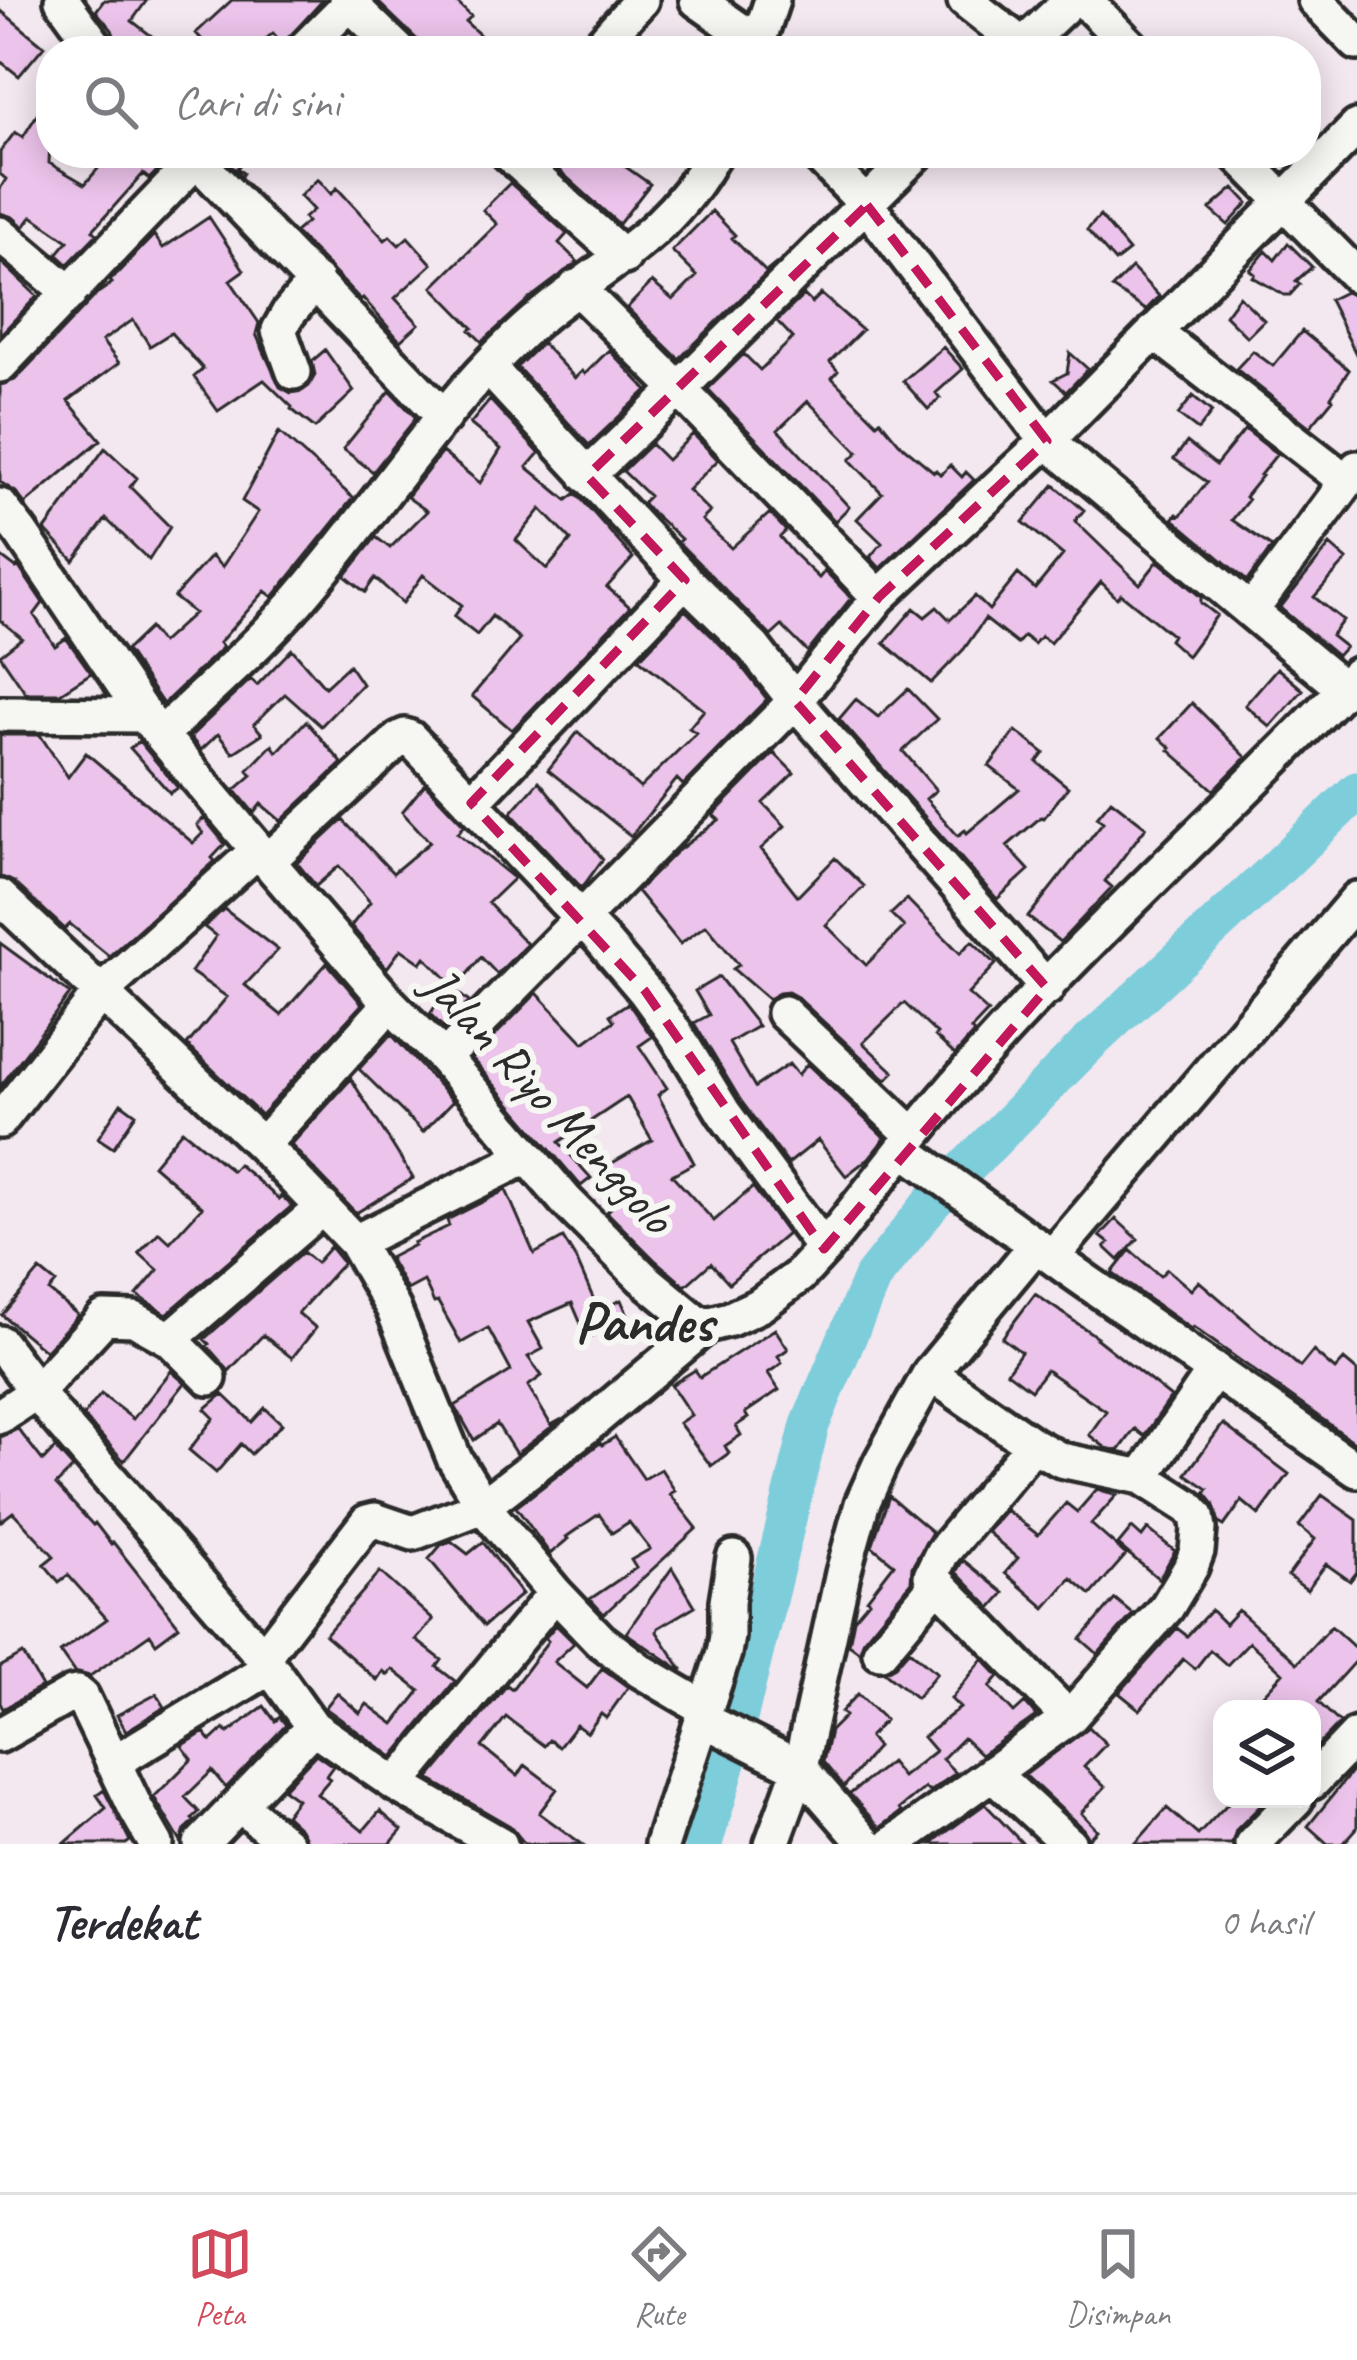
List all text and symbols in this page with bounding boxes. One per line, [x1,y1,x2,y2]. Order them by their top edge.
search box [36,36,1321,168]
icon: search [78,69,144,135]
text: Cari di sini [174,74,340,131]
street label: Jalan Riyo Menggolo [407,951,691,1249]
district label: Pandes [575,1286,718,1358]
map controls [1213,1700,1321,1808]
button: layers [1213,1700,1321,1808]
text: Terdekat [48,1890,197,1954]
text: 0 hasil [1220,1898,1309,1947]
tab: Peta [187,2221,253,2335]
tab: Rute [626,2221,692,2335]
tab: Disimpan [1066,2221,1170,2335]

